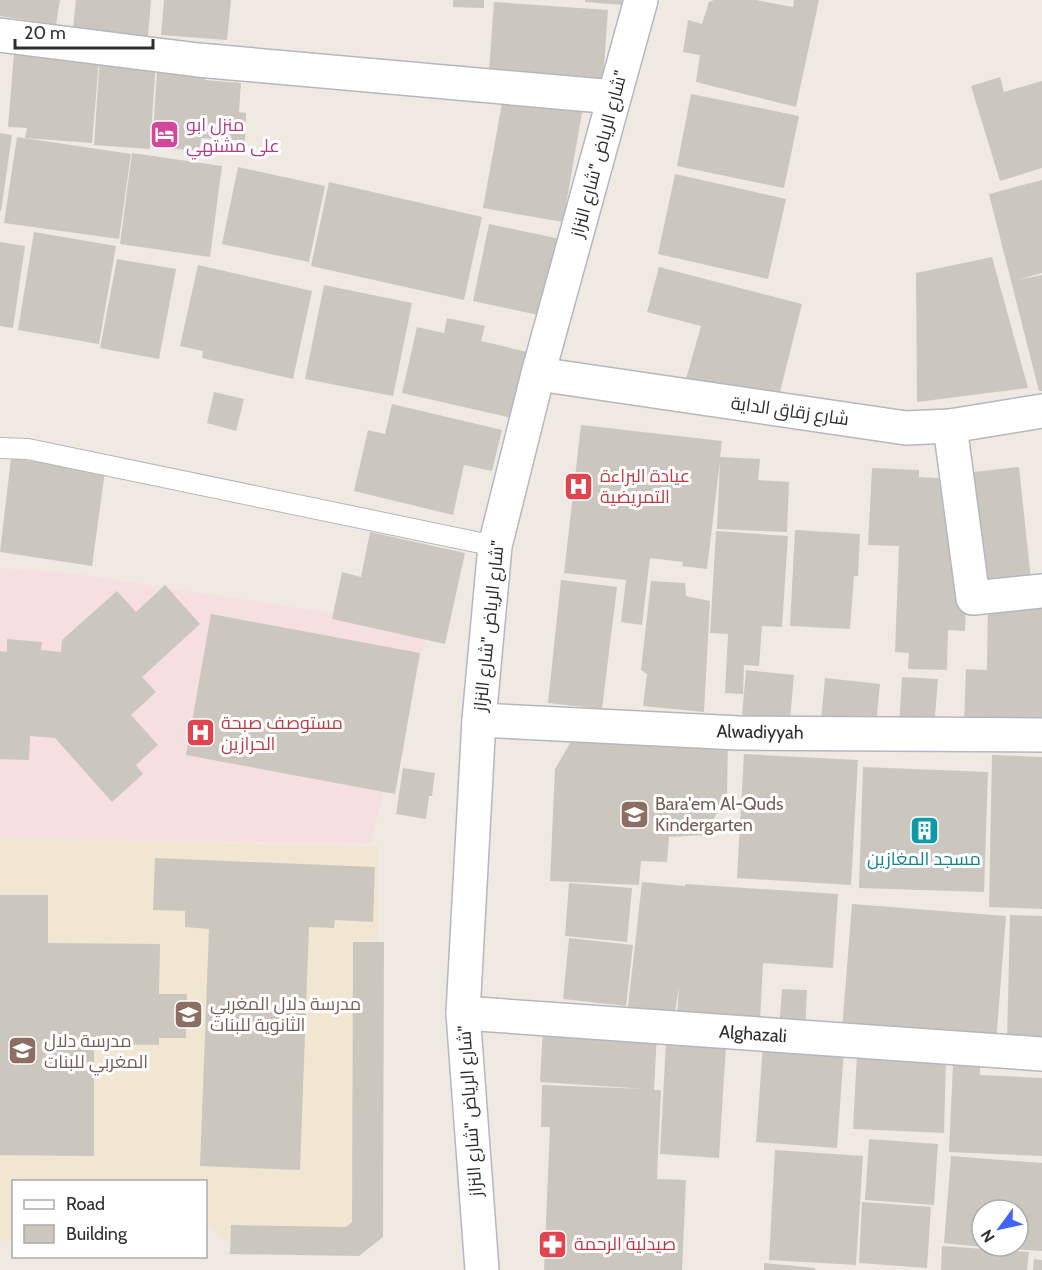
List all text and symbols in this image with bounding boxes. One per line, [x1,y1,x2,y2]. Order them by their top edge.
scale bar [15,12,153,50]
text: 20 m [24,22,66,44]
street label: شارع الرياض "شارع النزاز" [566,68,633,241]
place label: منزل ابو على مشتهي [186,114,280,160]
hotel icon: منزل ابو على مشتهي [149,119,181,151]
street label: شارع زقاق الداية [729,392,850,431]
place label: عيادة البراءة التمريضية [600,465,690,508]
hospital icon: عيادة البراءة التمريضية [563,470,595,502]
street label: شارع الرياض "شارع النزاز" [469,539,510,714]
place label: مستوصف صبحة الحرازين [221,712,343,755]
hospital icon: مستوصف صبحة الحرازين [184,717,216,749]
street label: Alwadiyyah [716,720,804,744]
place label: Bara'em Al-Quds Kindergarten [655,793,783,836]
school or university icon: Bara'em Al-Quds Kindergarten [618,798,650,830]
building icon: مسجد المغازين [908,814,940,846]
place label: مسجد المغازين [867,848,981,870]
place label: مدرسة دلال المغربي الثانوية للبنات [210,993,361,1036]
school or university icon: مدرسة دلال المغربي الثانوية للبنات [173,998,205,1030]
street label: Alghazali [718,1021,788,1047]
street label: شارع الرياض "شارع النزاز" [453,1024,488,1198]
place label: مدرسة دلال المغربي للبنات [44,1030,148,1076]
school or university icon: مدرسة دلال المغربي للبنات [7,1035,39,1067]
legend [12,1180,207,1258]
text: Road [66,1193,105,1215]
north arrow [970,1198,1030,1258]
text: Building [66,1223,128,1245]
text: N [977,1226,999,1246]
pharmacy icon: صيدلية الرحمة [537,1228,569,1260]
place label: صيدلية الرحمة [574,1233,676,1255]

